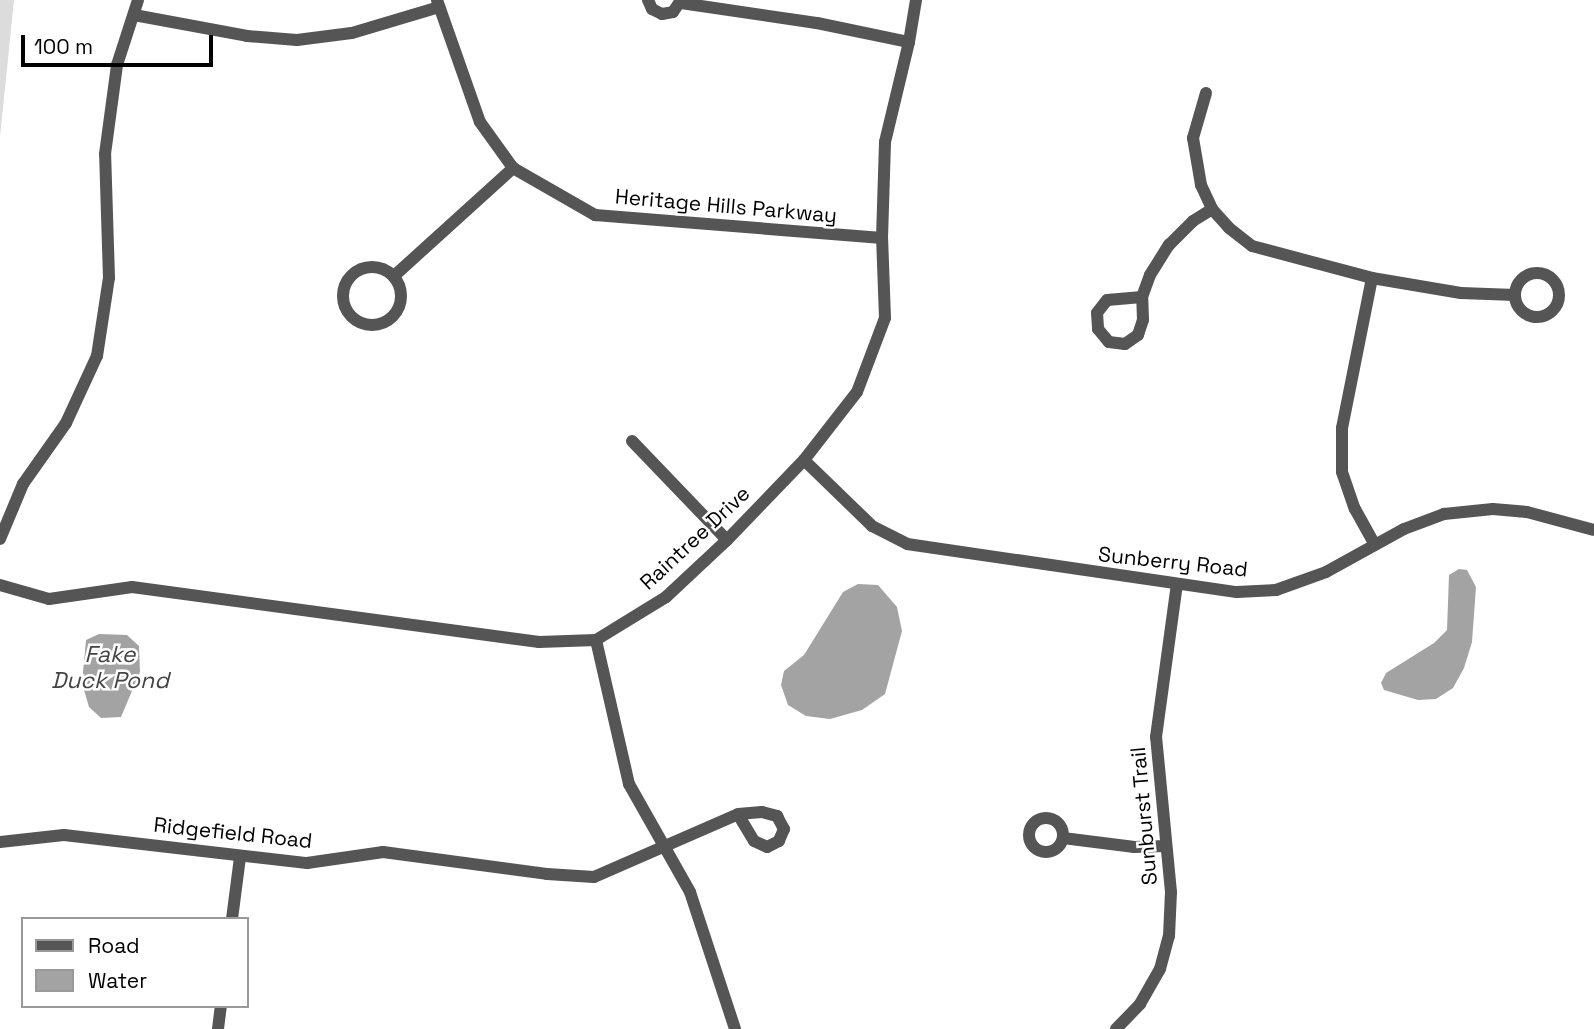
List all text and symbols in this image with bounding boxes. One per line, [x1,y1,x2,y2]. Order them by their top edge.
scale bar [24,21,217,65]
text: 100 m [34,33,93,60]
street label: Heritage Hills Parkway [614,184,838,228]
street label: Raintree Drive [635,481,755,595]
street label: Sunberry Road [1097,542,1249,582]
water label: Fake Duck Pond [51,640,169,694]
street label: Sunburst Trail [1125,746,1163,886]
street label: Ridgefield Road [152,812,314,854]
legend [21,917,248,1008]
text: Road [88,932,140,959]
text: Water [88,967,147,994]

